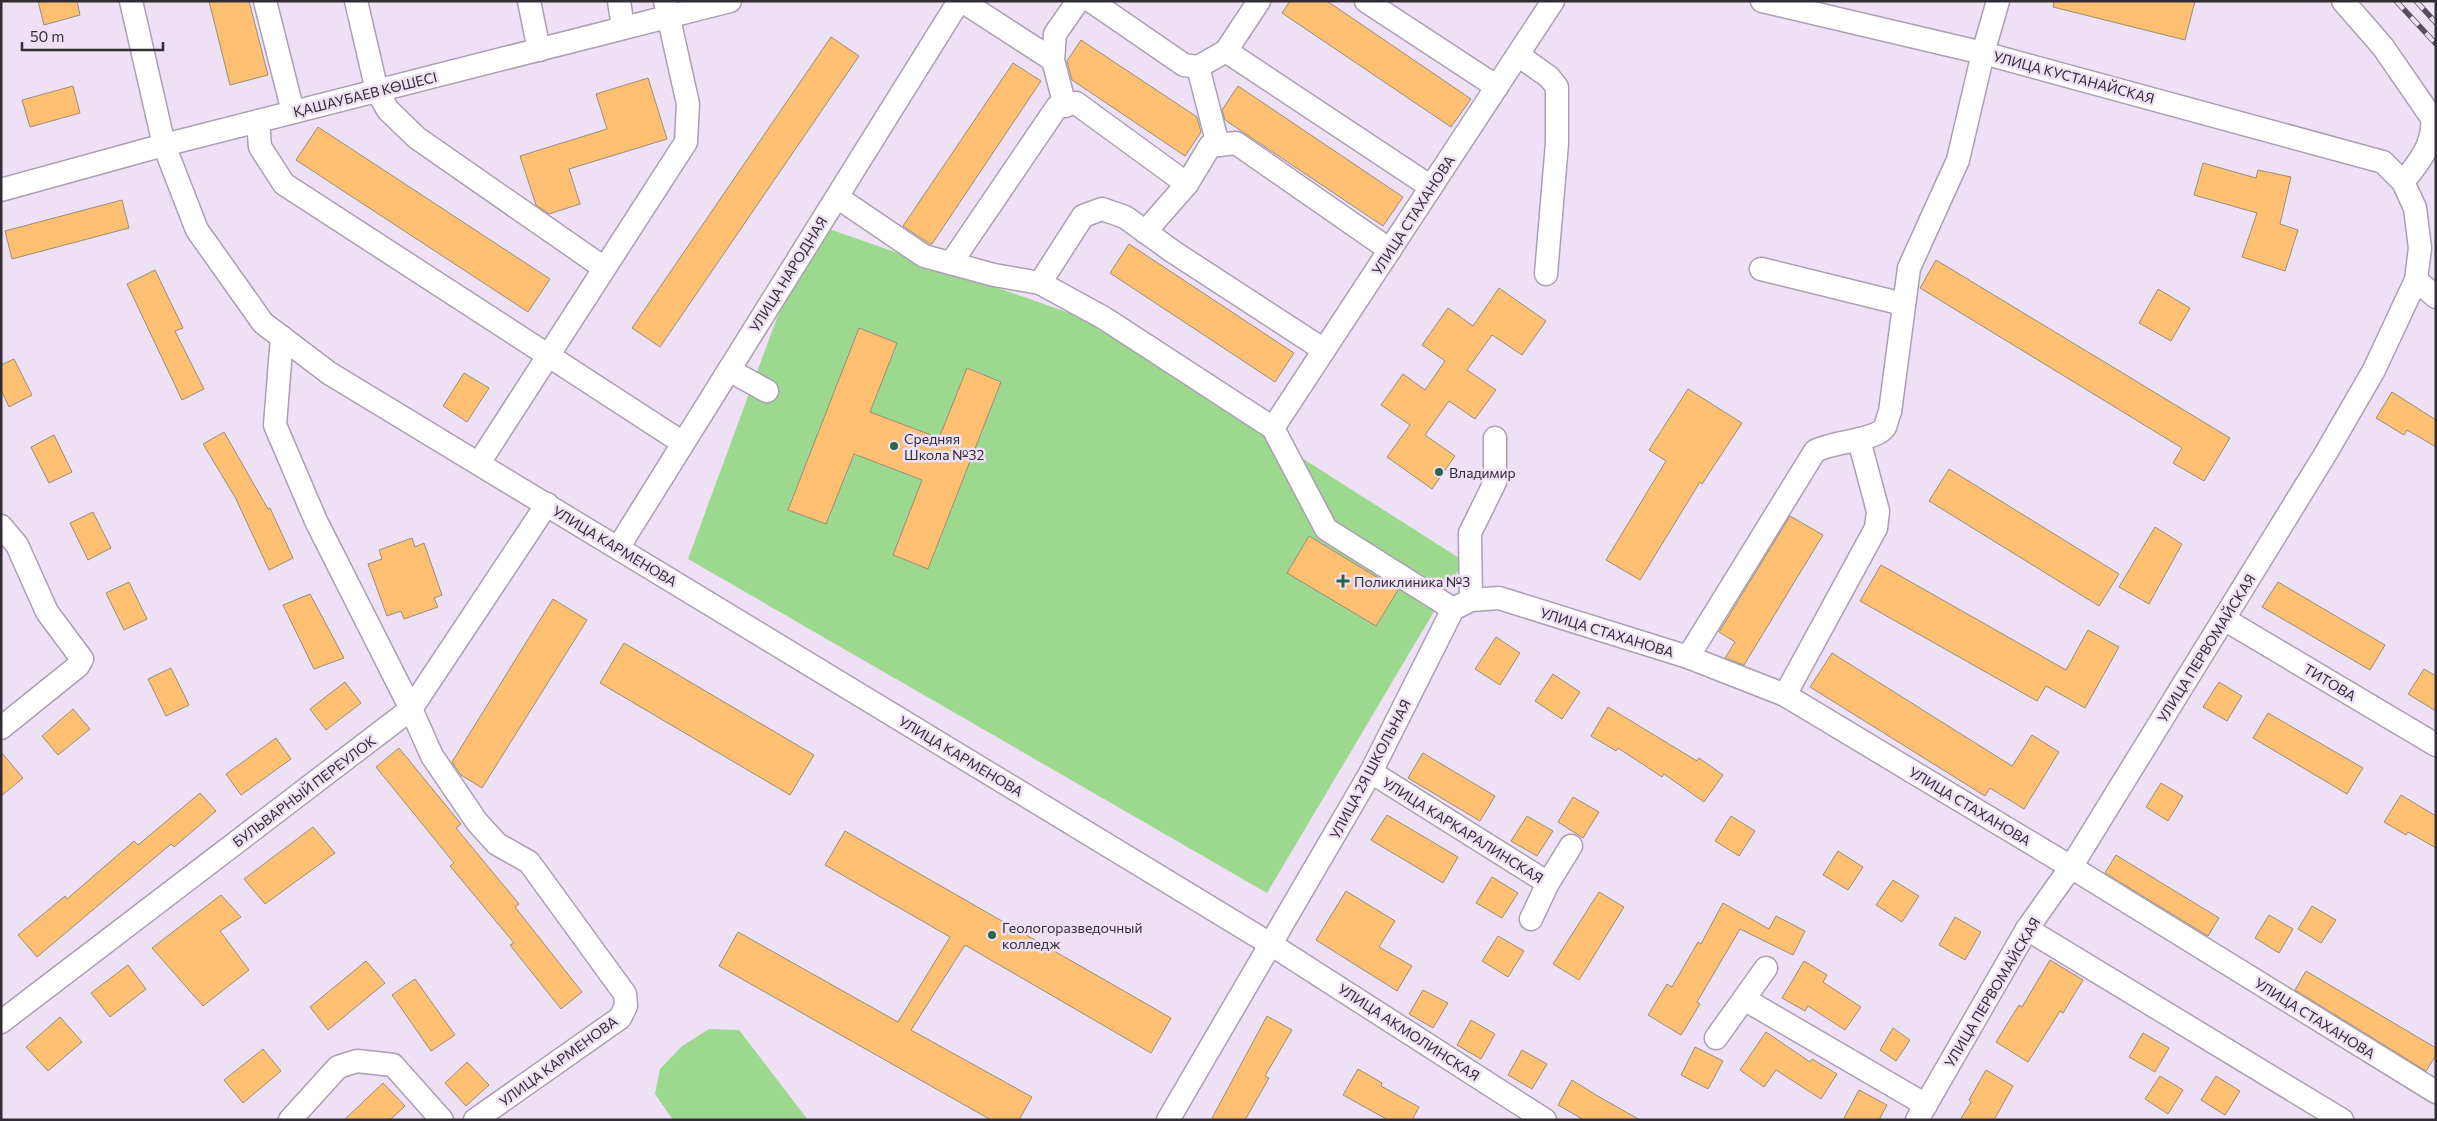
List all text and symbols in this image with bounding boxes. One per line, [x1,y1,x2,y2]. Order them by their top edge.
scale bar [22,20,164,52]
text: 50 m [30,27,64,45]
street label: УЛИЦА КУСТАНАЙСКАЯ [1991,47,2157,107]
street label: ҚАШАУБАЕВ КӨШЕСІ [291,68,439,120]
street label: УЛИЦА СТАХАНОВА [1368,152,1458,278]
street label: УЛИЦА НАРОДНАЯ [746,213,830,335]
place label: Средняя Школа №32 [904,430,984,463]
marker: Средняя Школа №32 [888,440,900,452]
place label: Владимир [1449,464,1516,481]
marker: Владимир [1433,466,1445,478]
street label: УЛИЦА КАРМЕНОВА [550,502,681,590]
street label: УЛИЦА ПЕРВОМАЙСКАЯ [2153,571,2259,725]
place label: Поликлиника №3 [1354,573,1470,590]
marker: Поликлиника №3 [1336,574,1350,588]
street label: УЛИЦА СТАХАНОВА [1538,604,1676,661]
street label: ТИТОВА [2301,660,2360,704]
street label: УЛИЦА 2Я ШКОЛЬНАЯ [1326,696,1414,842]
street label: УЛИЦА КАРМЕНОВА [896,712,1027,800]
street label: БУЛЬВАРНЫЙ ПЕРЕУЛОК [229,732,379,850]
street label: УЛИЦА СТАХАНОВА [1906,763,2034,849]
street label: УЛИЦА КАРКАРАЛИНСКАЯ [1379,773,1547,887]
street label: УЛИЦА ПЕРВОМАЙСКАЯ [1941,914,2043,1070]
place label: Геологоразведочный колледж [1002,919,1143,952]
marker: Геологоразведочный колледж [986,929,998,941]
street label: УЛИЦА СТАХАНОВА [2252,974,2379,1062]
street label: УЛИЦА АКМОЛИНСКАЯ [1335,980,1483,1084]
street label: УЛИЦА КАРМЕНОВА [495,1012,621,1110]

